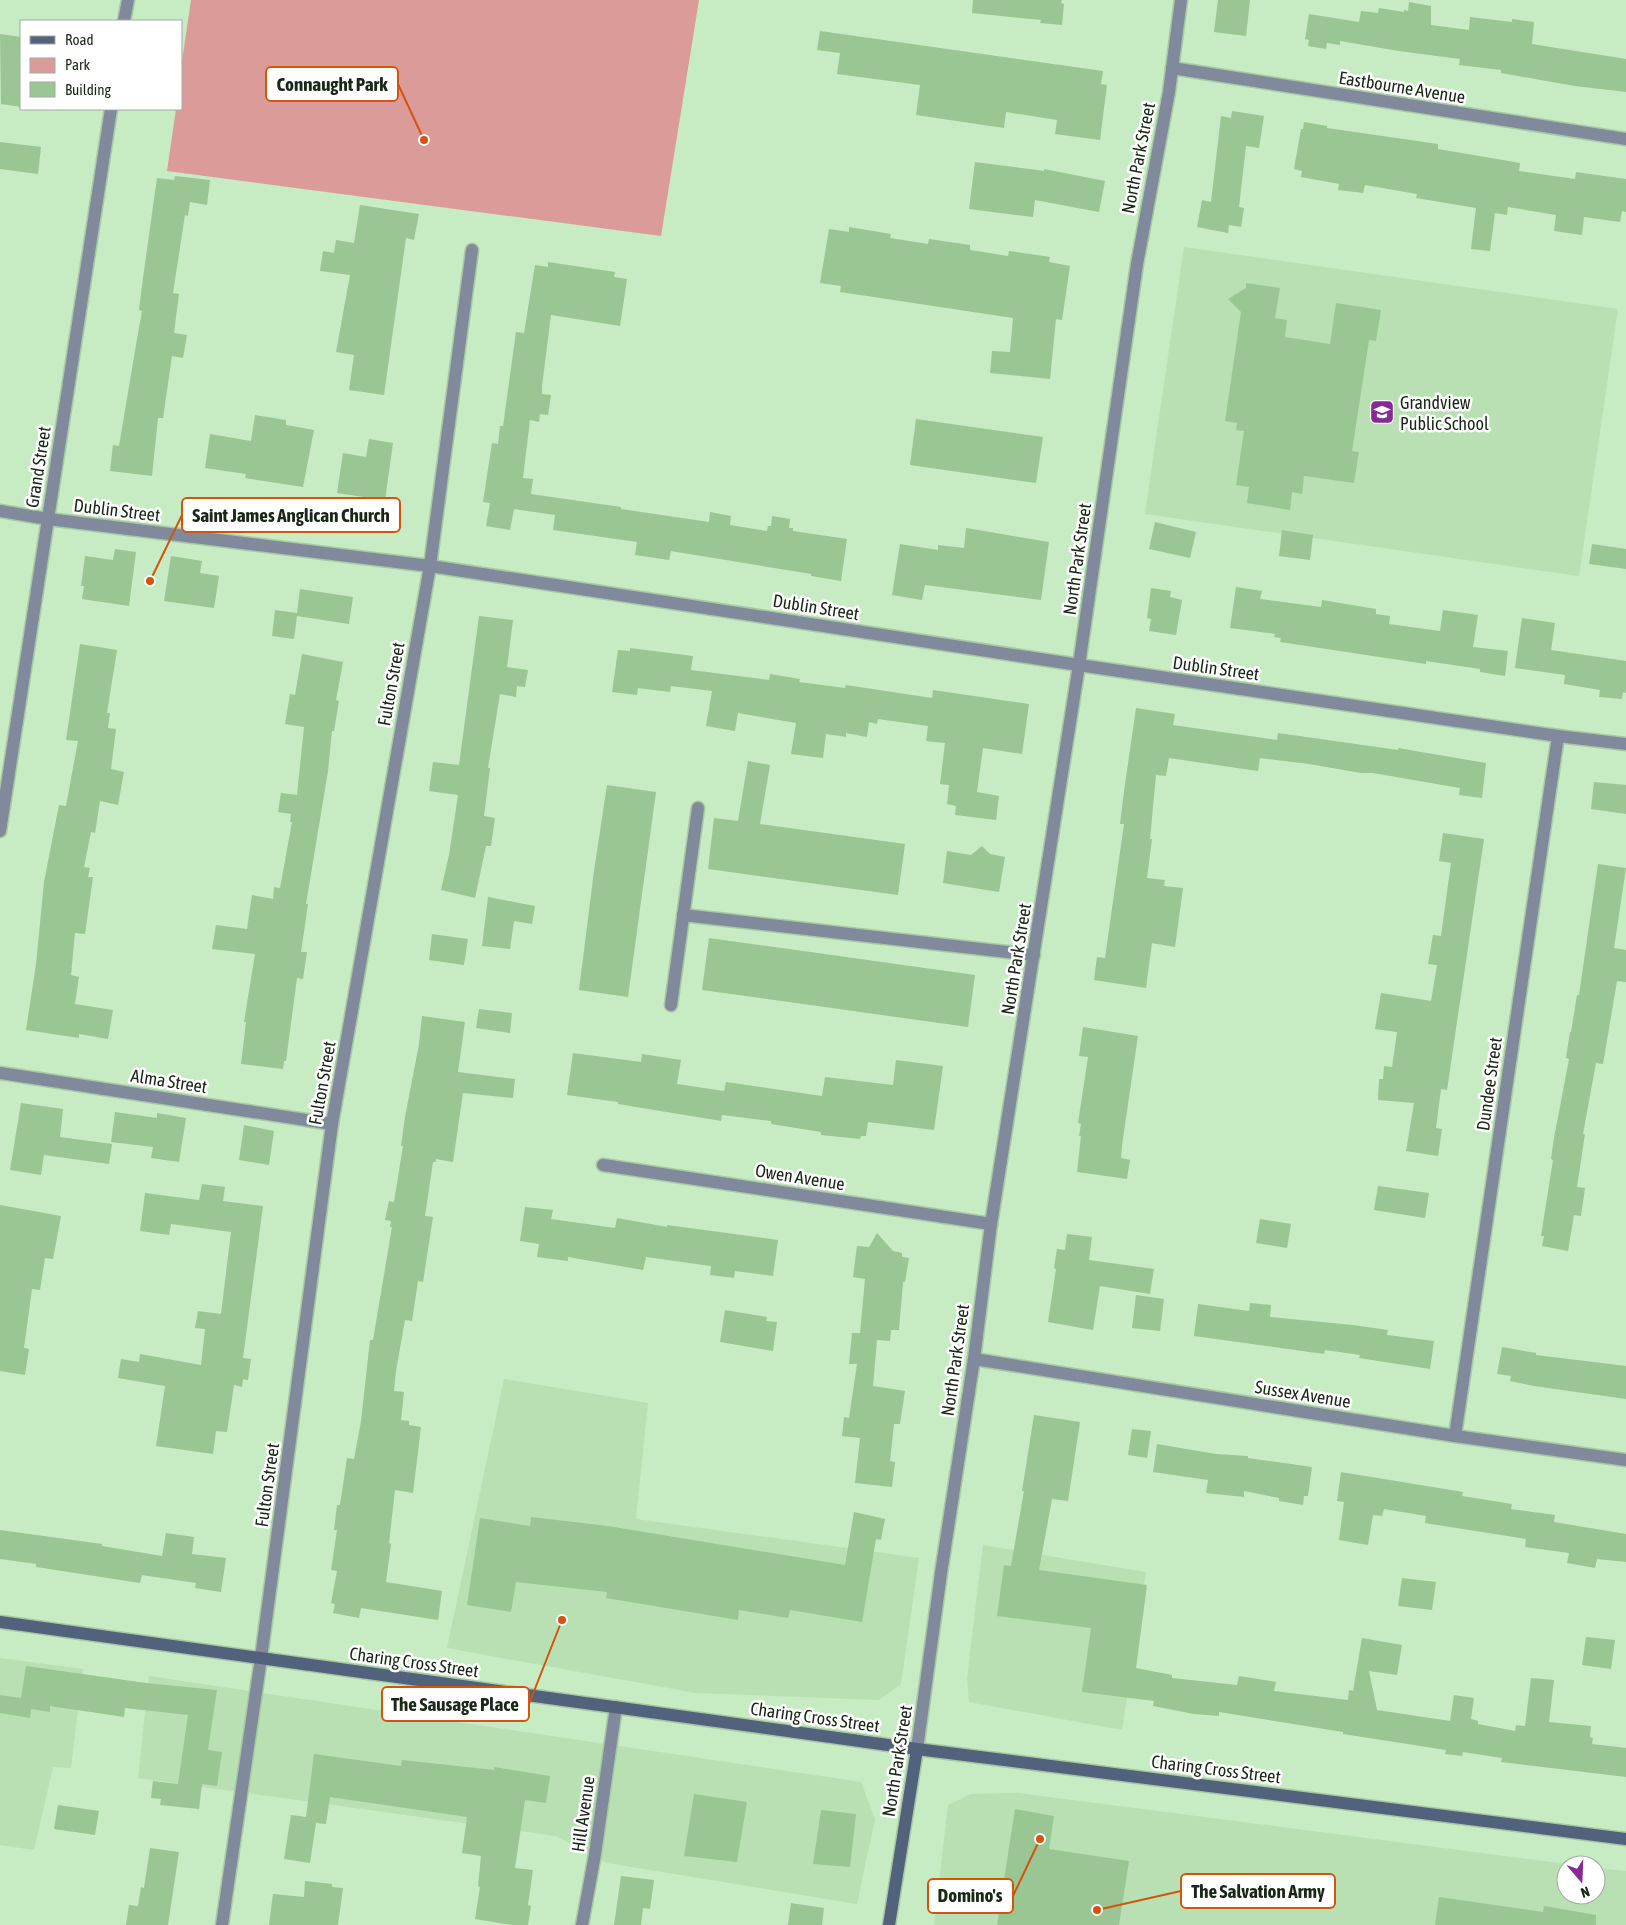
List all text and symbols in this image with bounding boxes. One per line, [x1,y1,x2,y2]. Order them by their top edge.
legend [20,20,182,110]
text: Road [65,31,94,48]
text: Park [65,56,90,73]
callout: Connaught Park [266,67,398,101]
street label: Eastbourne Avenue [1337,67,1467,107]
text: Connaught Park [276,73,388,95]
text: Building [65,81,111,98]
street label: North Park Street [1117,101,1159,215]
place label: Grandview Public School [1400,392,1489,434]
school or university icon: Grandview Public School [1369,399,1395,425]
street label: Grand Street [21,425,55,509]
street label: Dublin Street [73,494,161,526]
callout: Saint James Anglican Church [182,498,400,532]
street label: North Park Street [1059,502,1095,616]
text: Saint James Anglican Church [192,504,390,526]
street label: Dublin Street [771,590,861,624]
street label: Fulton Street [373,640,409,728]
street label: Dublin Street [1172,652,1260,684]
street label: North Park Street [997,902,1035,1016]
street label: Dundee Street [1472,1036,1506,1132]
street label: Fulton Street [304,1039,340,1127]
street label: Alma Street [129,1065,209,1097]
street label: Owen Avenue [754,1160,846,1194]
street label: North Park Street [937,1303,973,1417]
street label: Sussex Avenue [1254,1376,1352,1412]
street label: Fulton Street [251,1442,283,1528]
street label: Charing Cross Street [348,1643,480,1681]
callout: The Sausage Place [382,1687,529,1721]
text: The Sausage Place [391,1693,519,1715]
street label: Charing Cross Street [749,1698,881,1736]
street label: North Park Street [878,1704,916,1818]
street label: Charing Cross Street [1150,1751,1282,1787]
street label: Hill Avenue [567,1775,599,1853]
north arrow [1556,1855,1606,1905]
callout: The Salvation Army [1181,1874,1335,1908]
callout: Domino's [928,1879,1013,1913]
text: The Salvation Army [1191,1880,1325,1902]
text: N [1579,1883,1592,1901]
text: Domino's [938,1884,1003,1906]

